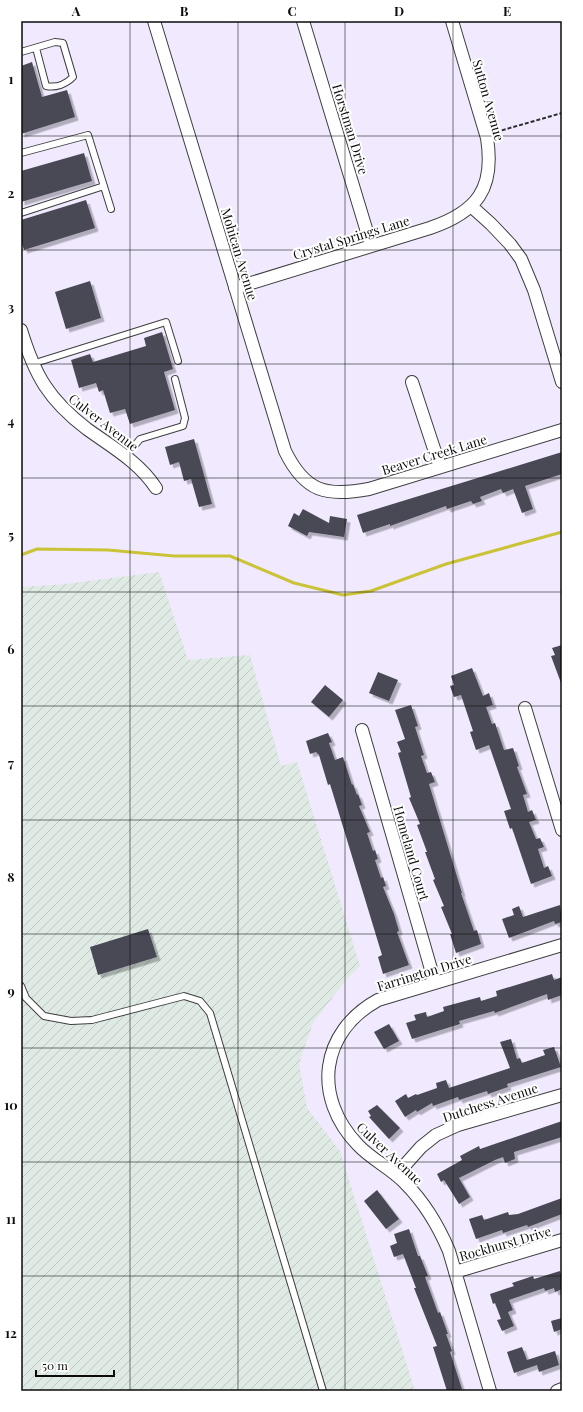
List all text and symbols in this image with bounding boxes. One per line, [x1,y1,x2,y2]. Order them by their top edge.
text: A [71,2,81,19]
text: B [180,2,189,19]
text: C [287,2,297,19]
text: D [394,2,404,19]
text: E [503,2,511,19]
street label: Sutton Avenue [469,57,509,143]
text: 1 [9,70,14,87]
street label: Horstman Drive [329,82,373,177]
text: 2 [8,184,15,201]
street label: Mohican Avenue [218,206,262,303]
street label: Crystal Springs Lane [291,211,412,263]
text: 3 [8,298,14,315]
street label: Culver Avenue [66,389,143,455]
text: 4 [8,412,15,429]
street label: Beaver Creek Lane [379,430,489,478]
text: 5 [8,526,14,543]
text: 6 [7,640,15,657]
text: 7 [8,754,14,771]
street label: Homeland Court [390,804,434,903]
text: 8 [7,868,15,885]
street label: Farrington Drive [375,949,474,994]
text: 9 [7,982,15,999]
street label: Dutchess Avenue [440,1078,540,1125]
text: 10 [4,1096,18,1113]
street label: Culver Avenue [353,1118,427,1188]
text: 11 [6,1210,16,1227]
street label: Rockhurst Drive [457,1222,553,1264]
text: 12 [5,1324,17,1341]
scale bar [36,1352,114,1378]
text: 50 m [42,1357,68,1373]

